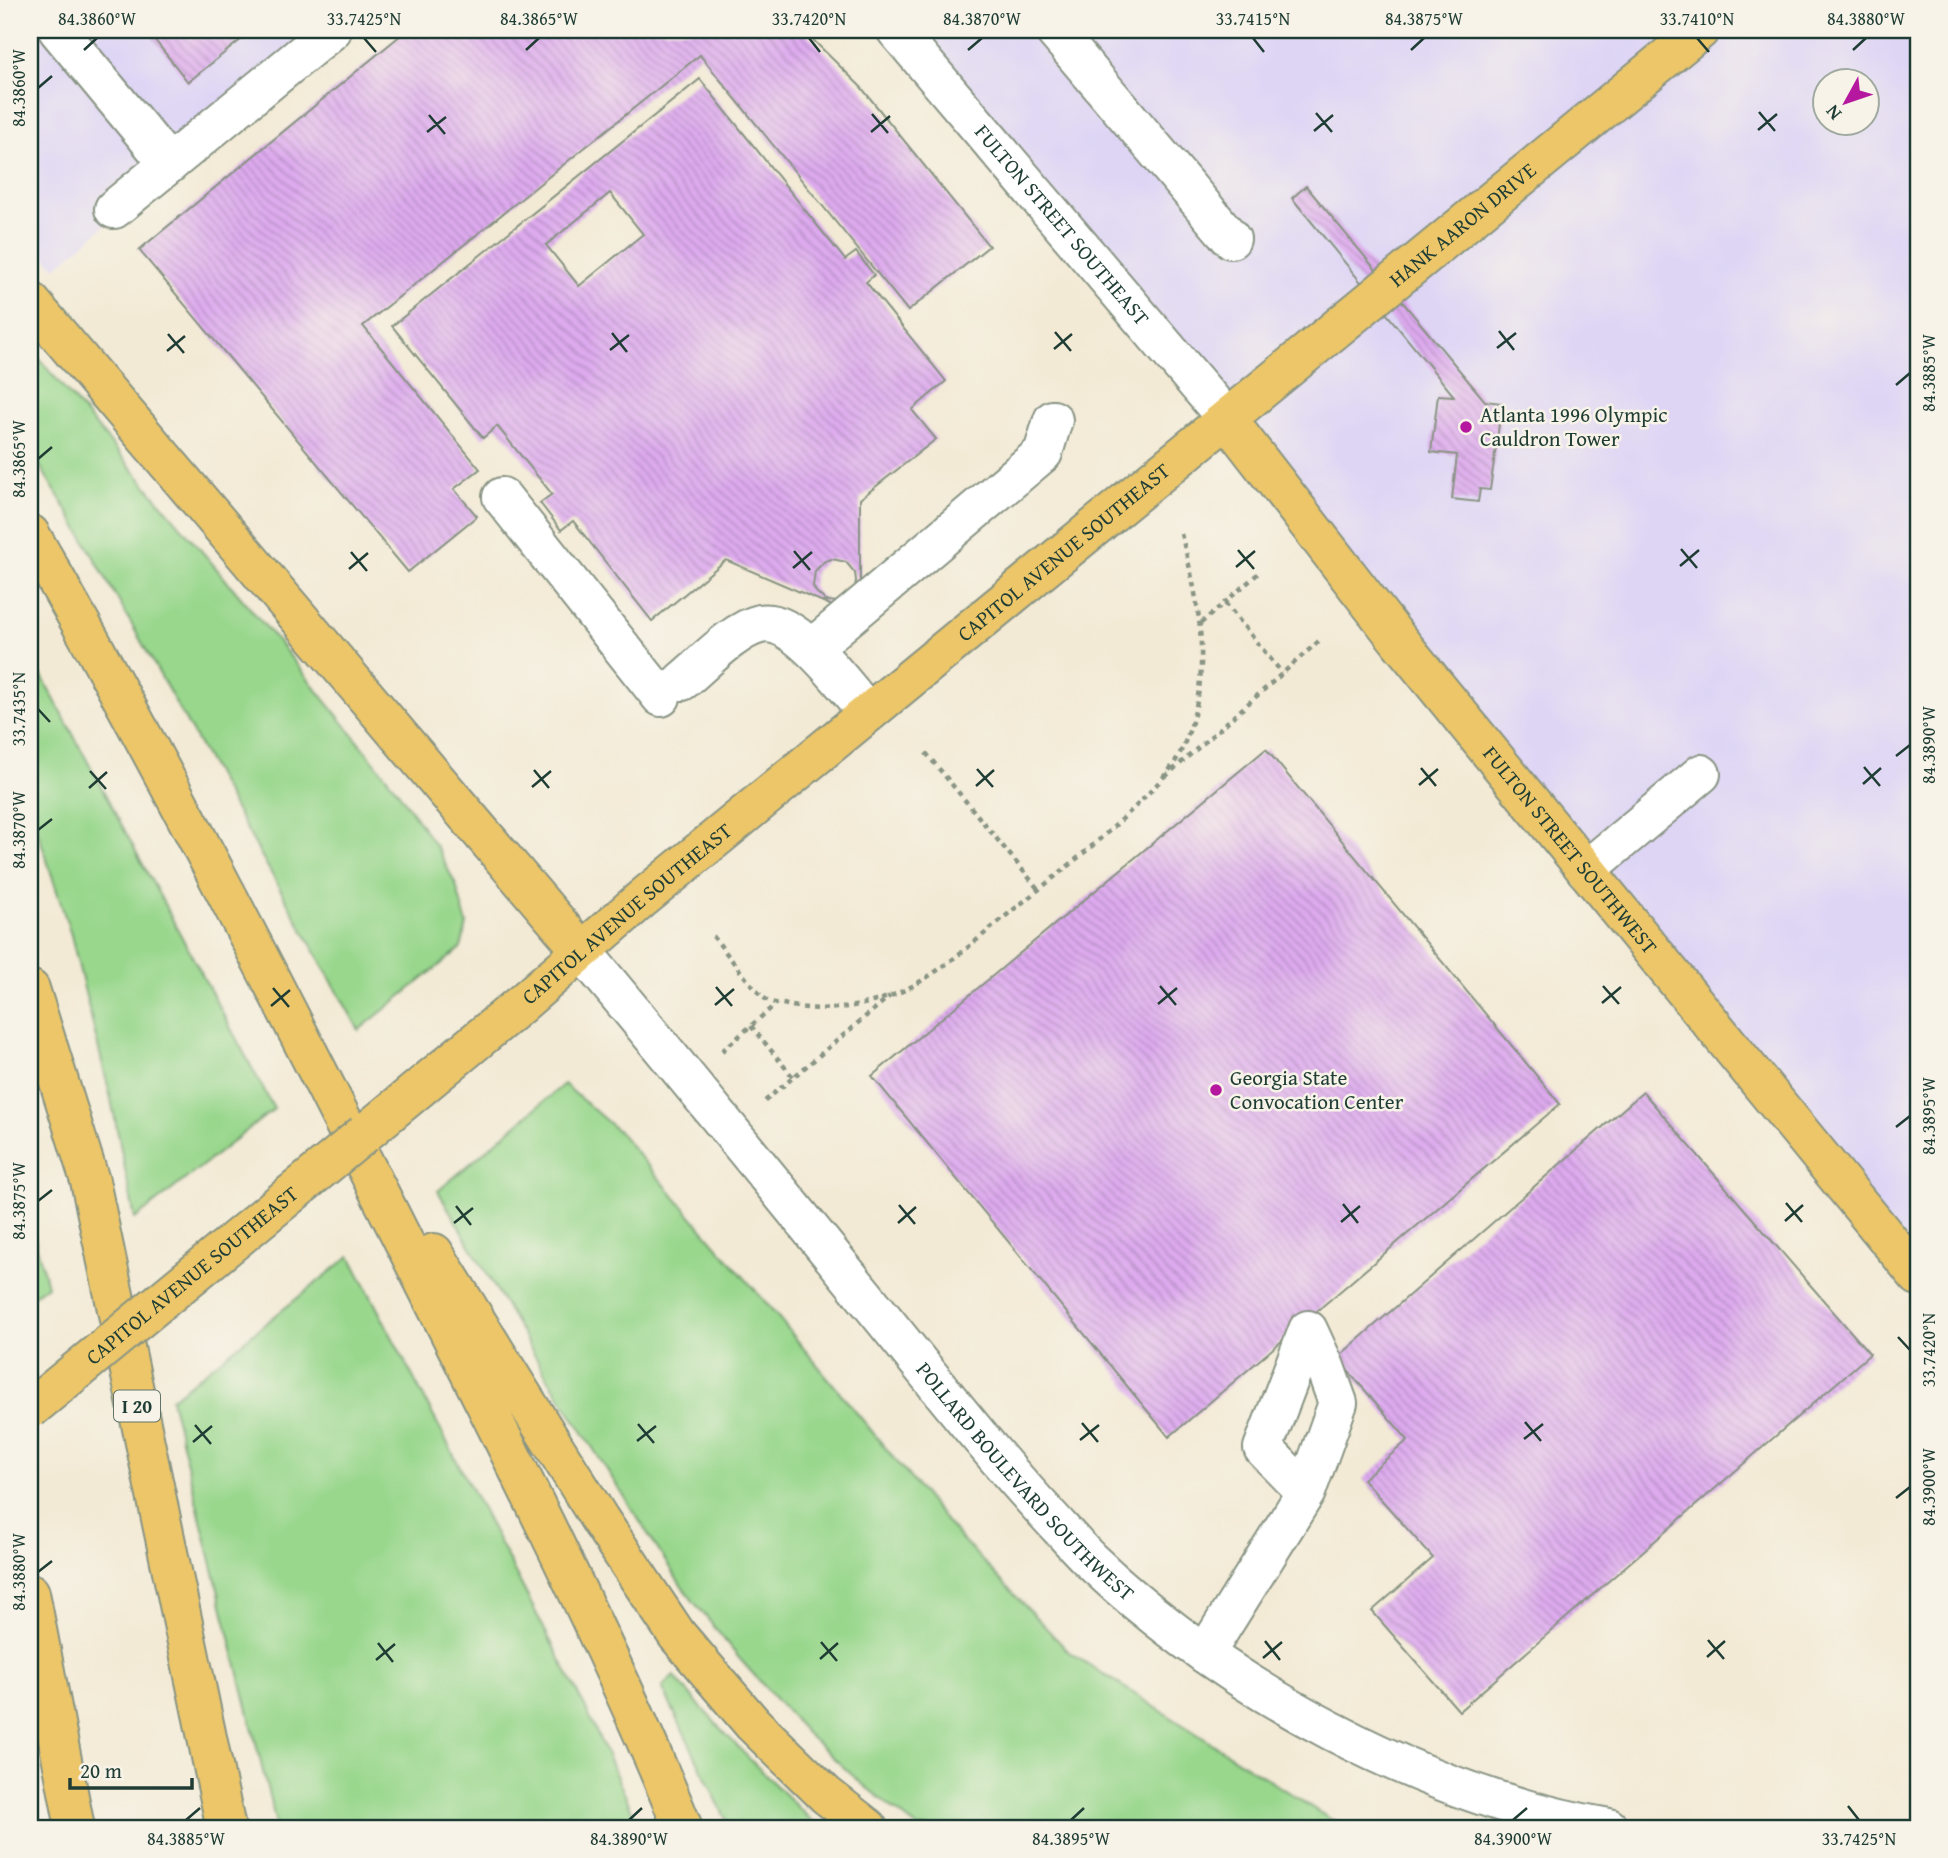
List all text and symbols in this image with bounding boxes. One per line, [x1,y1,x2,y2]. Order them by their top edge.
text: 84.3860°W [58,5,137,32]
text: 33.7425°N [327,5,402,32]
text: 84.3865°W [500,5,579,32]
text: 33.7420°N [772,5,847,32]
text: 84.3870°W [943,5,1022,32]
text: 33.7415°N [1216,5,1291,32]
text: 84.3875°W [1385,5,1464,32]
text: 33.7410°N [1660,5,1735,32]
text: 84.3880°W [1827,5,1906,32]
text: 84.3860°W [5,48,32,127]
north arrow [1812,66,1882,136]
text: N [1818,99,1848,127]
street label: FULTON STREET SOUTHEAST [968,117,1157,332]
street label: HANK AARON DRIVE [1382,155,1543,294]
text: 84.3885°W [1915,333,1942,412]
place label: Atlanta 1996 Olympic Cauldron Tower [1480,399,1668,454]
text: 84.3865°W [5,419,32,498]
marker: Atlanta 1996 Olympic Cauldron Tower [1458,419,1474,435]
street label: CAPITOL AVENUE SOUTHEAST [950,455,1177,649]
text: 33.7435°N [5,671,32,746]
text: 84.3890°W [1915,705,1942,784]
street label: FULTON STREET SOUTHWEST [1476,739,1665,961]
text: 84.3870°W [5,790,32,869]
street label: CAPITOL AVENUE SOUTHEAST [515,815,739,1012]
place label: Georgia State Convocation Center [1230,1062,1404,1117]
text: 84.3895°W [1915,1076,1942,1155]
marker: Georgia State Convocation Center [1208,1082,1224,1098]
text: 84.3875°W [5,1161,32,1240]
street label: CAPITOL AVENUE SOUTHEAST [79,1178,305,1372]
text: 33.7420°N [1915,1312,1942,1387]
street label: POLLARD BOULEVARD SOUTHWEST [909,1355,1141,1608]
road number: I 20 [114,1390,160,1422]
text: 84.3900°W [1915,1447,1942,1526]
text: 84.3880°W [5,1532,32,1611]
scale bar [70,1746,192,1790]
text: 20 m [80,1755,122,1786]
text: 84.3885°W [147,1825,226,1852]
text: 84.3890°W [590,1825,669,1852]
text: 84.3895°W [1032,1825,1111,1852]
text: 84.3900°W [1474,1825,1553,1852]
text: 33.7425°N [1822,1825,1897,1852]

